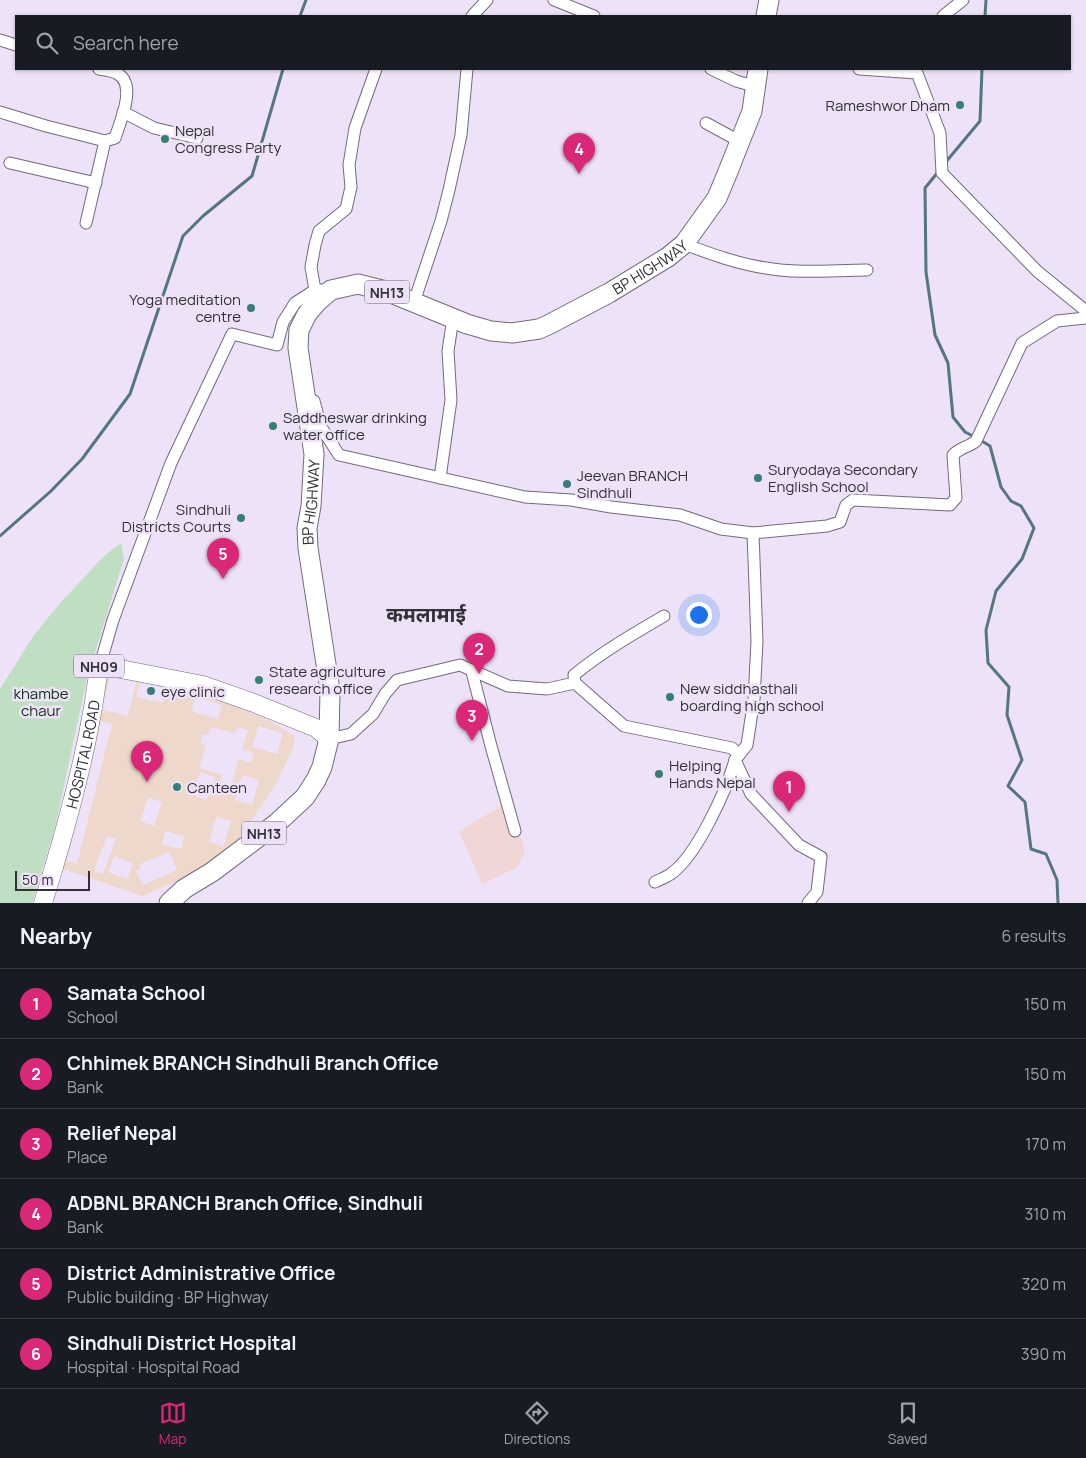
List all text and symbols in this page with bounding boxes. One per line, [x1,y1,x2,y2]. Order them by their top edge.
search box [15,15,1071,70]
icon: search [33,29,61,57]
text: Search here [73,30,179,56]
place label: Rameshwor Dham [825,95,950,116]
marker: Rameshwor Dham [954,99,966,111]
place label: Nepal Congress Party [175,120,281,158]
marker: Nepal Congress Party [159,133,171,145]
pin: 4 [563,133,595,174]
street label: BP HIGHWAY [608,235,692,299]
road number: NH13 [364,280,410,304]
place label: Yoga meditation centre [129,289,241,327]
marker: Yoga meditation centre [245,302,257,314]
place label: Saddheswar drinking water office [283,407,427,445]
marker: Saddheswar drinking water office [267,420,279,432]
street label: BP HIGHWAY [296,458,324,545]
place label: Suryodaya Secondary English School [768,459,918,497]
place label: Jeevan BRANCH Sindhuli [577,465,688,503]
marker: Suryodaya Secondary English School [752,472,764,484]
marker: Jeevan BRANCH Sindhuli [561,478,573,490]
place label: Sindhuli Districts Courts [122,499,231,537]
marker: Sindhuli Districts Courts [235,512,247,524]
pin: 5 [207,538,239,579]
district label: कमलामाई [386,601,467,628]
your location [686,602,712,628]
pin: 2 [463,633,495,674]
road number: NH09 [74,654,124,678]
place label: State agriculture research office [269,661,386,699]
marker: State agriculture research office [253,674,265,686]
place label: New siddhasthali boarding high school [680,678,824,716]
place label: eye clinic [161,681,225,702]
park label: khambe chaur [13,683,69,721]
marker: eye clinic [145,685,157,697]
marker: New siddhasthali boarding high school [664,691,676,703]
street label: HOSPITAL ROAD [61,698,105,811]
pin: 3 [456,700,488,741]
pin: 6 [131,741,163,782]
place label: Helping Hands Nepal [669,755,756,793]
marker: Helping Hands Nepal [653,768,665,780]
pin: 1 [773,771,805,812]
place label: Canteen [187,777,247,798]
marker: Canteen [171,781,183,793]
road number: NH13 [242,821,286,844]
scale bar [15,868,90,891]
text: 50 m [22,870,53,889]
text: Nearby [20,922,92,950]
text: 6 results [1001,925,1066,947]
text: Samata School [67,980,206,1006]
text: 1 [32,993,40,1015]
text: 150 m [1024,993,1066,1015]
text: School [67,1006,118,1028]
text: Chhimek BRANCH Sindhuli Branch Office [67,1050,439,1076]
text: 2 [31,1063,41,1085]
text: 150 m [1024,1063,1066,1085]
text: Bank [67,1076,103,1098]
text: Relief Nepal [67,1120,177,1146]
text: 3 [31,1133,41,1155]
text: 170 m [1025,1133,1066,1155]
text: Place [67,1146,107,1168]
text: ADBNL BRANCH Branch Office, Sindhuli [67,1190,423,1216]
text: 4 [31,1203,41,1225]
text: 310 m [1024,1203,1066,1225]
text: Bank [67,1216,103,1238]
text: District Administrative Office [67,1260,335,1286]
text: 5 [31,1273,41,1295]
text: 320 m [1022,1273,1066,1295]
text: Public building · BP Highway [67,1286,269,1308]
text: Sindhuli District Hospital [67,1330,297,1356]
text: 6 [31,1343,41,1365]
text: 390 m [1021,1343,1066,1365]
text: Hospital · Hospital Road [67,1356,240,1378]
tab: Map [159,1399,187,1448]
tab: Directions [504,1399,570,1448]
tab: Saved [888,1399,927,1448]

